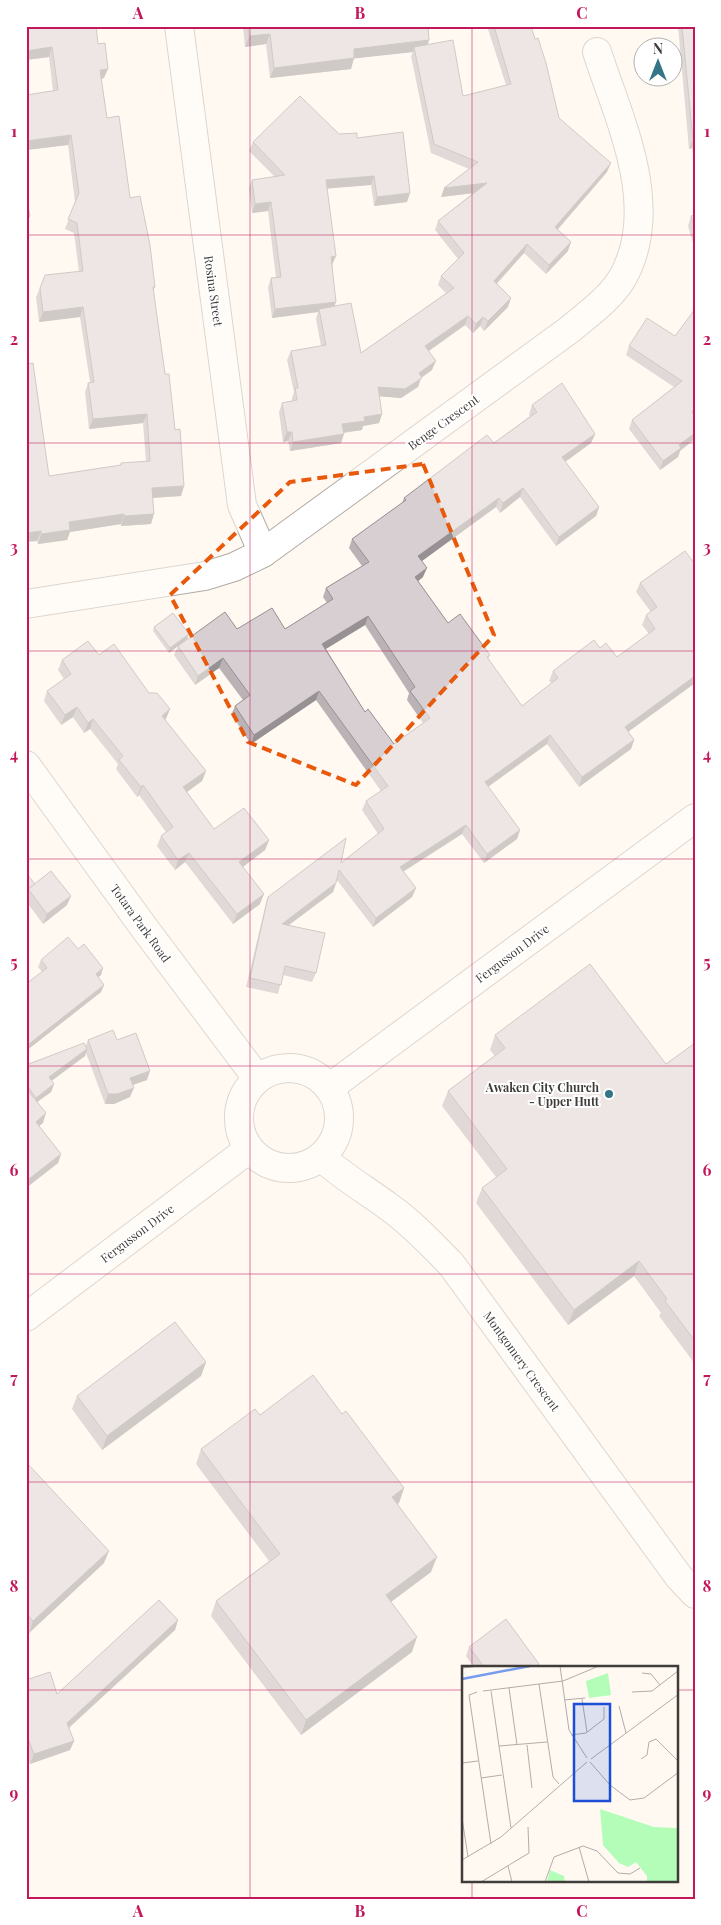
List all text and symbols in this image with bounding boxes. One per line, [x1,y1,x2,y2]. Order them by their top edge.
text: A [132,2,144,23]
text: B [355,2,366,23]
text: C [576,2,588,23]
north arrow [634,38,684,88]
text: N [653,39,663,58]
text: 1 [11,120,17,141]
text: 1 [704,120,710,141]
street label: Rosina Street [201,255,227,328]
text: 2 [10,328,18,349]
text: 2 [703,328,711,349]
street label: Benge Crescent [404,390,482,453]
text: 3 [10,536,18,557]
text: 3 [703,536,711,557]
text: 4 [10,743,18,764]
text: 4 [703,743,711,764]
street label: Totara Park Road [107,881,175,965]
street label: Fergusson Drive [472,920,552,986]
text: 5 [10,951,18,972]
text: 5 [703,951,711,972]
place label: Awaken City Church - Upper Hutt [485,1079,600,1109]
marker: Awaken City Church - Upper Hutt [603,1088,615,1100]
text: 6 [10,1159,19,1180]
text: 6 [703,1159,712,1180]
street label: Fergusson Drive [97,1200,177,1266]
street label: Montgomery Crescent [480,1308,564,1415]
text: 7 [10,1367,18,1388]
text: 7 [703,1367,711,1388]
text: 8 [10,1575,19,1596]
text: 8 [703,1575,712,1596]
inset map [462,1666,678,1882]
text: 9 [10,1782,19,1803]
text: 9 [703,1782,712,1803]
text: A [132,1900,144,1921]
text: B [355,1900,366,1921]
text: C [576,1900,588,1921]

